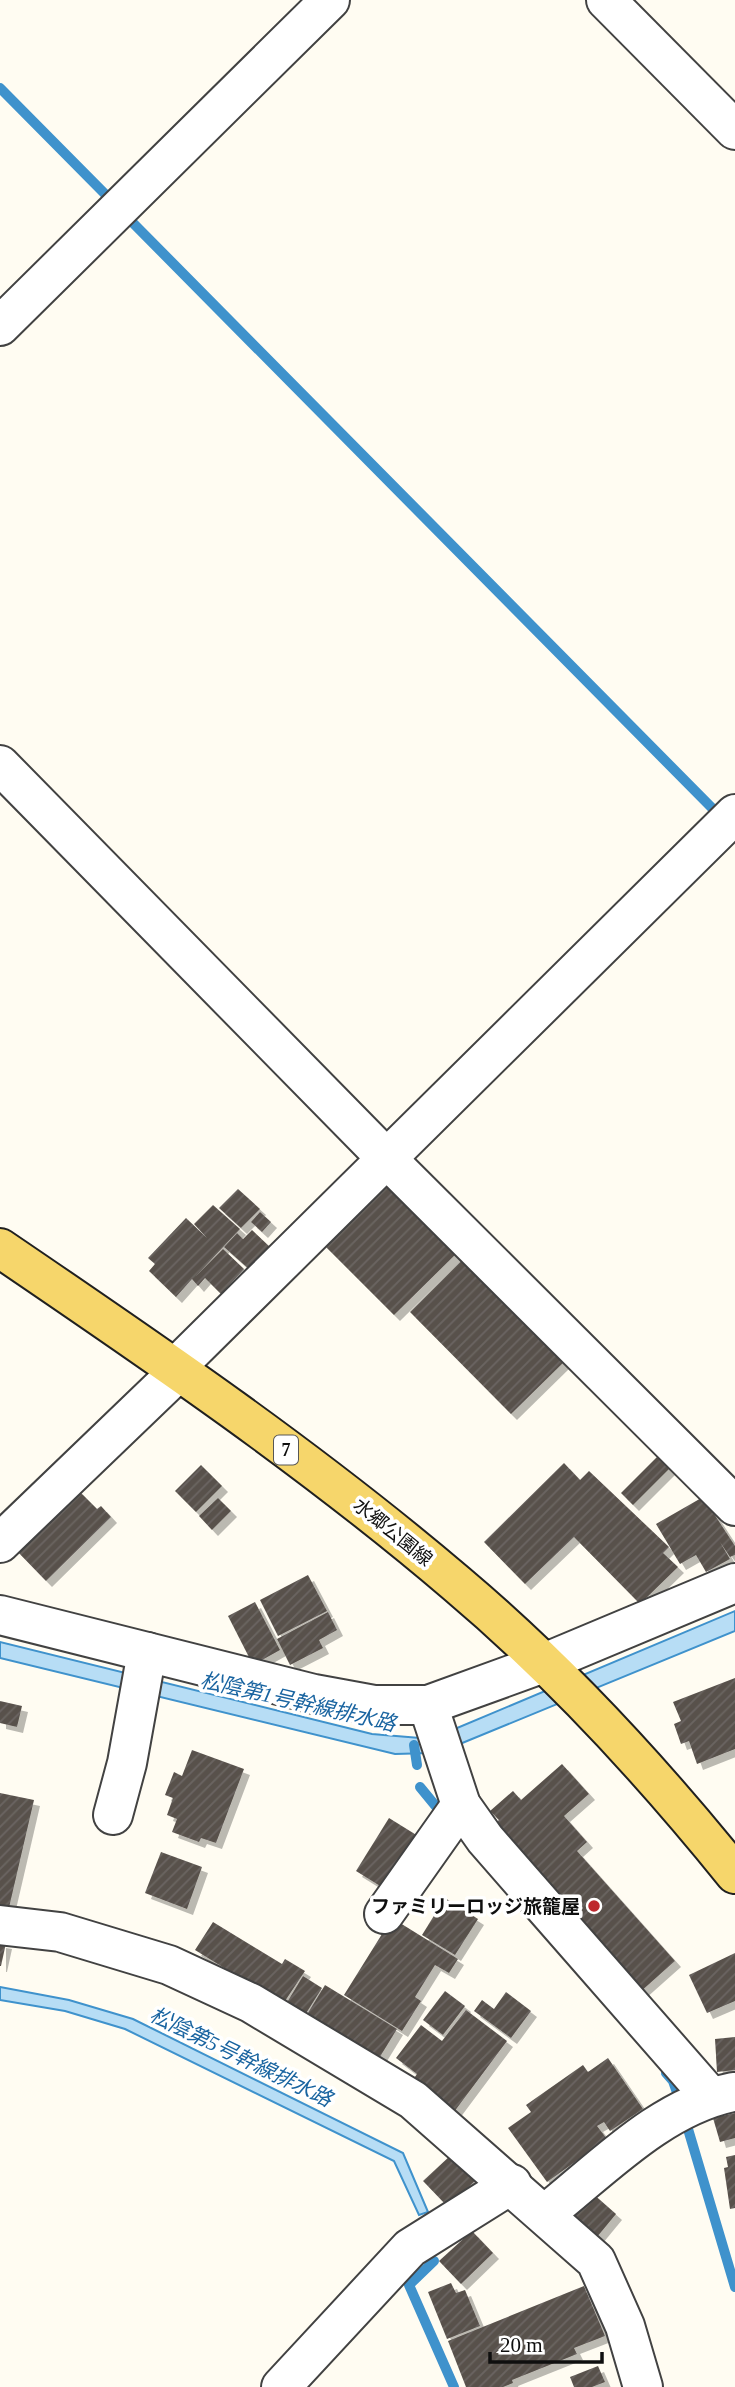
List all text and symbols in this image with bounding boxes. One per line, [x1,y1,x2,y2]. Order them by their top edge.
road number: 7 [274,1436,298,1464]
street label: 水郷公園線 [349,1494,437,1570]
water label: 松陰第1号幹線排水路 [198,1668,400,1737]
place label: ファミリーロッジ旅籠屋 [371,1896,580,1917]
marker: ファミリーロッジ旅籠屋 [586,1898,602,1914]
water label: 松陰第5号幹線排水路 [146,2002,338,2112]
scale bar [490,2320,602,2364]
text: 20 m [500,2333,543,2357]

